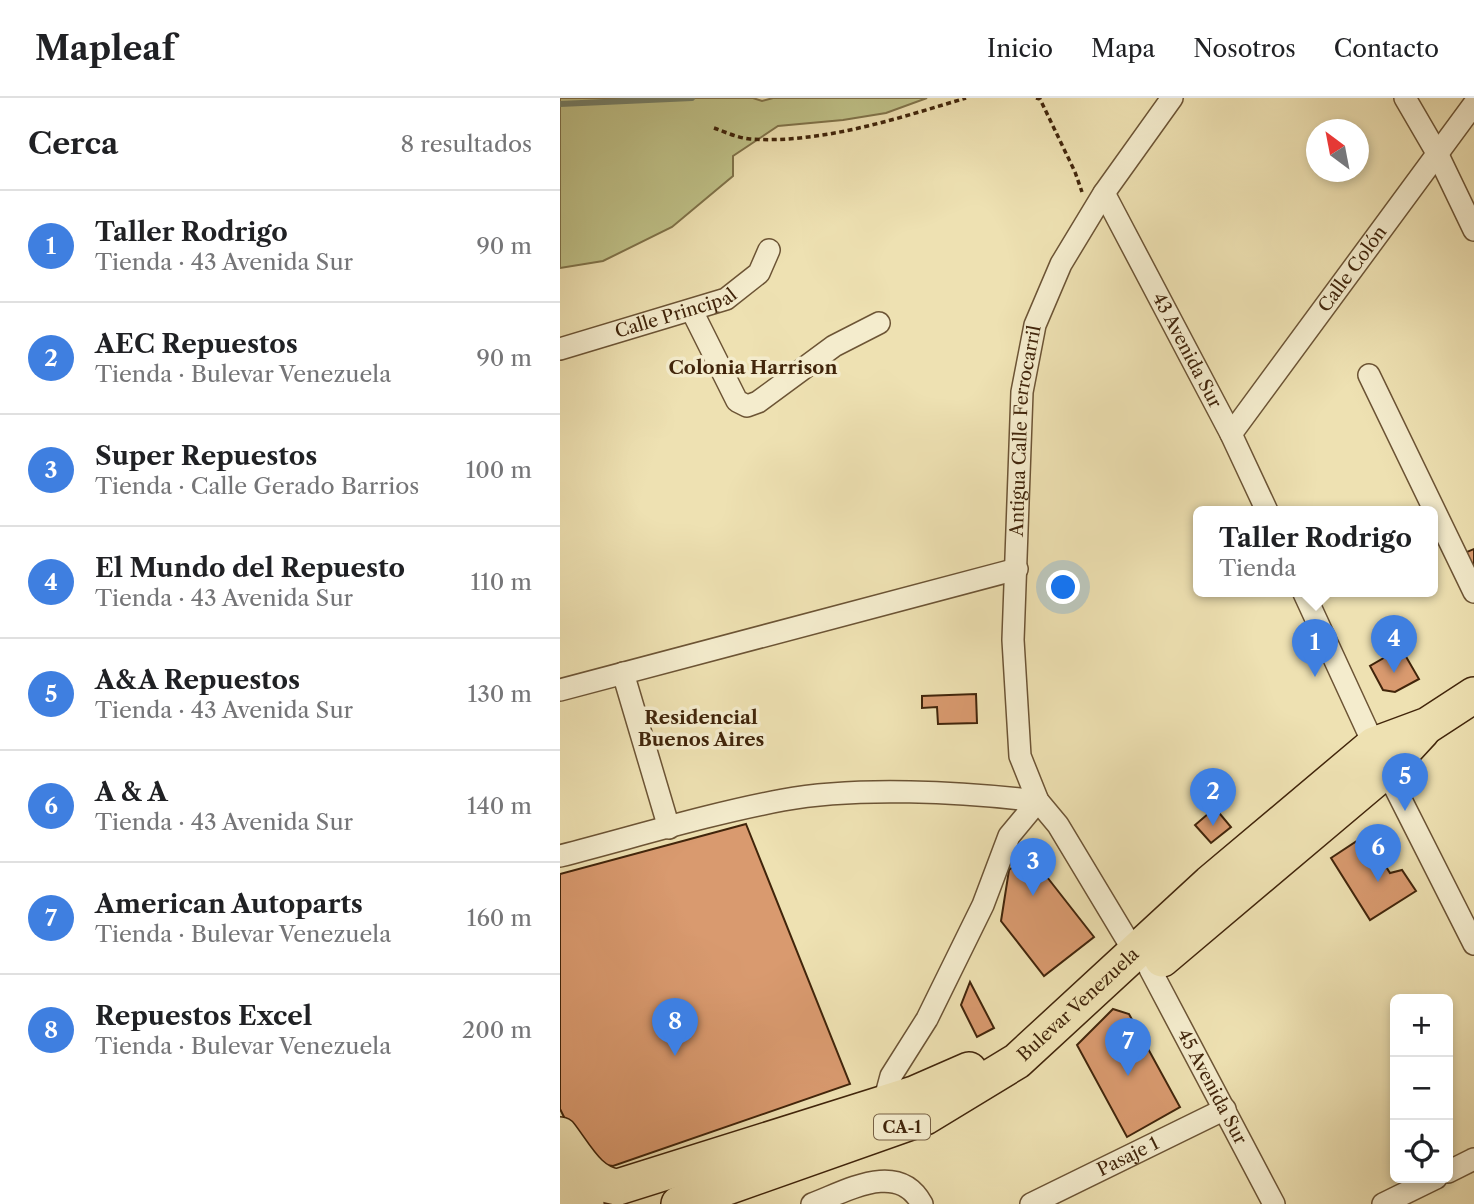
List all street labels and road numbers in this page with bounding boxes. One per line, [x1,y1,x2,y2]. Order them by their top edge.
street label: Calle Colón [1314,221,1392,316]
street label: Calle Principal [612,284,741,343]
street label: 43 Avenida Sur [1148,289,1227,412]
street label: Antigua Calle Ferrocarril [1006,324,1046,538]
street label: Bulevar Venezuela [1013,943,1144,1066]
street label: 45 Avenida Sur [1173,1025,1252,1148]
road number: CA-1 [874,1114,930,1140]
street label: Pasaje 1 [1093,1132,1163,1181]

